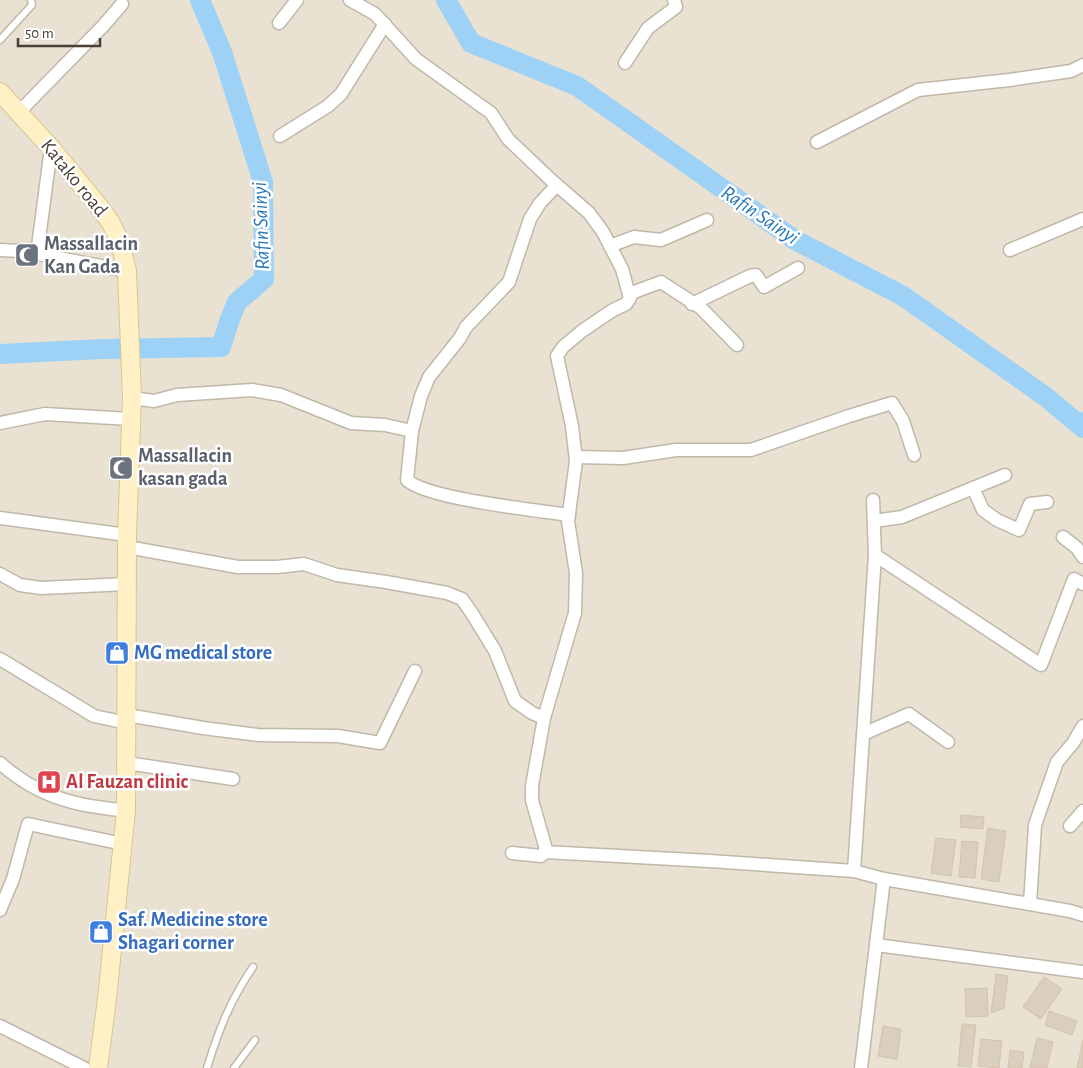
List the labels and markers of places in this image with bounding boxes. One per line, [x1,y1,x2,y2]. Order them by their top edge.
place label: Massallacin Kan Gada [44,234,138,277]
mosque icon: Massallacin Kan Gada [14,242,40,268]
place label: Massallacin kasan gada [138,446,232,489]
mosque icon: Massallacin kasan gada [108,455,134,481]
shop icon: MG medical store [104,640,130,666]
place label: MG medical store [134,643,272,663]
hospital icon: Al Fauzan clinic [36,769,62,795]
place label: Al Fauzan clinic [66,772,189,792]
place label: Saf. Medicine store Shagari corner [118,910,268,953]
shop icon: Saf. Medicine store Shagari corner [88,919,114,945]

